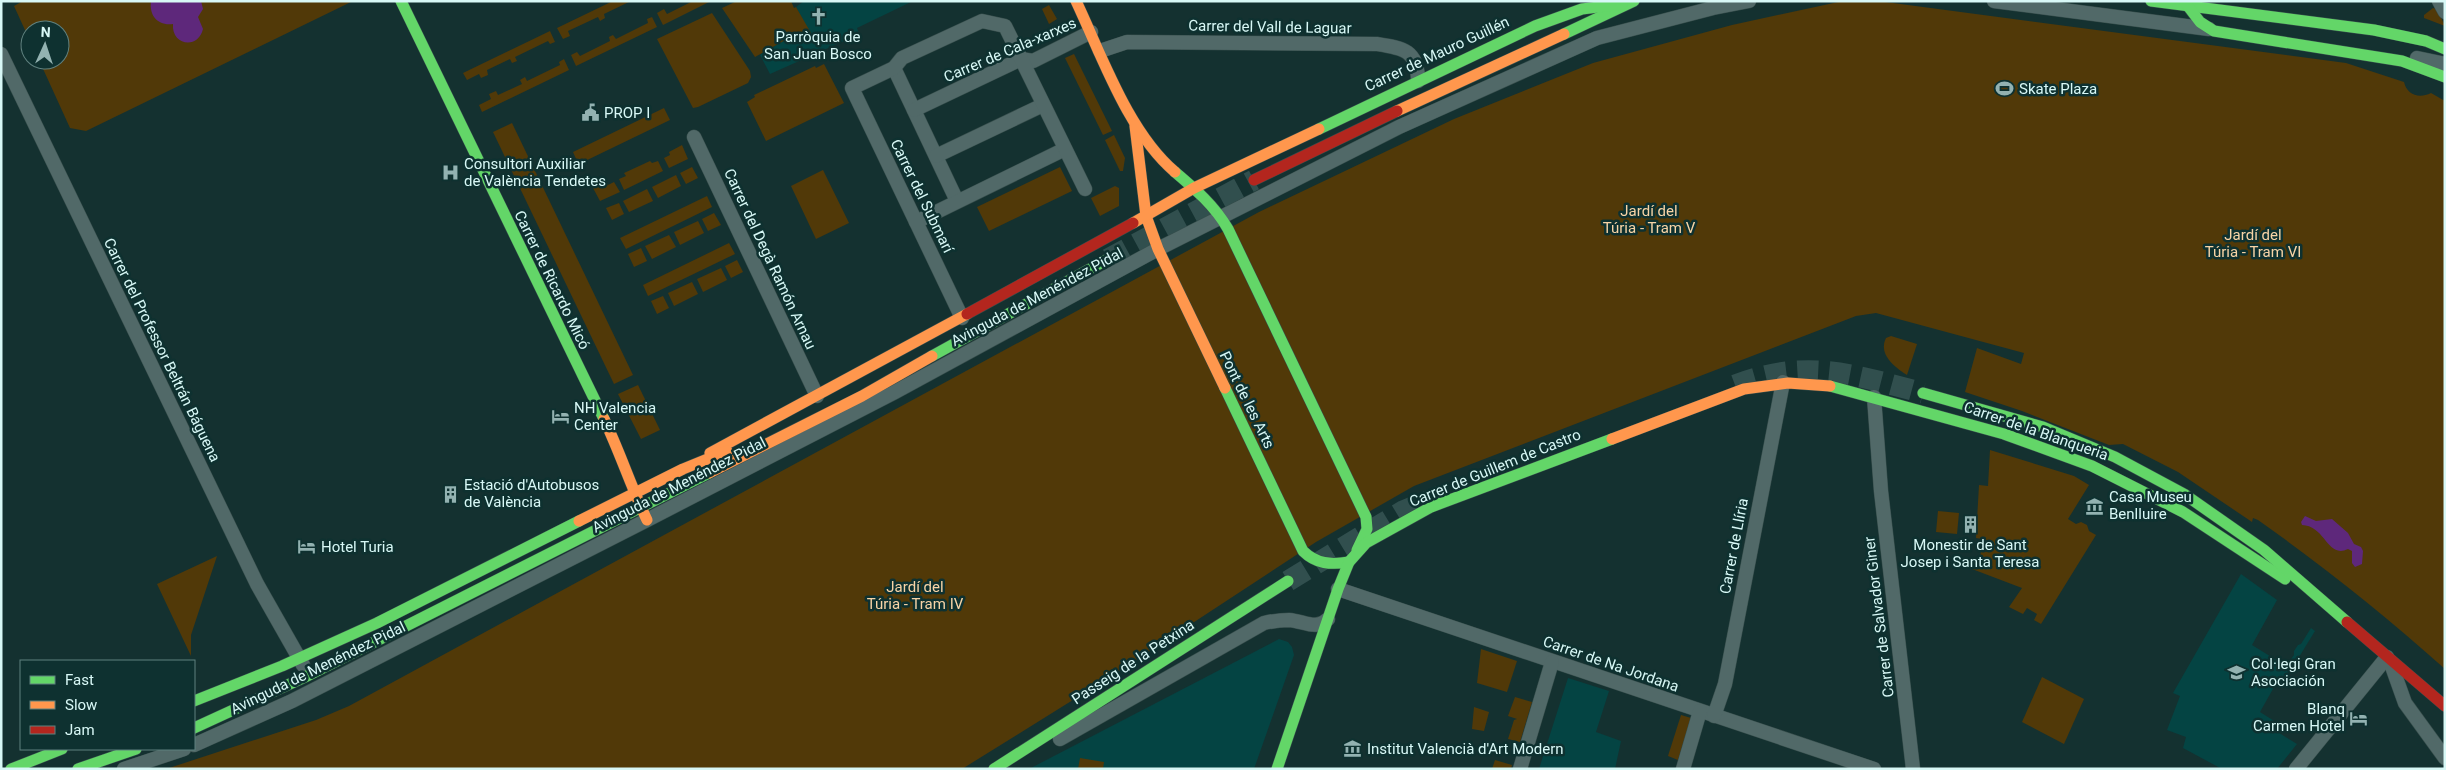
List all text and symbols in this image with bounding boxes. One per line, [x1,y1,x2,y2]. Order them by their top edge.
church icon: Parròquia de San Juan Bosco [808,6,828,26]
street label: Carrer de Mauro Guillén [1362,13,1512,95]
street label: Carrer de Cala-xarxes [941,14,1079,86]
street label: Carrer del Vall de Laguar [1188,17,1352,37]
north arrow [20,20,70,70]
text: N [40,24,51,40]
place label: Parròquia de San Juan Bosco [764,28,872,63]
sports icon: Skate Plaza [1995,79,2015,99]
place label: Skate Plaza [2019,80,2097,98]
public building icon: PROP I [580,103,600,123]
place label: PROP I [604,104,650,122]
street label: Carrer del Submarí [887,136,958,257]
place label: Consultori Auxiliar de València Tendetes [464,155,606,190]
hospital icon: Consultori Auxiliar de València Tendetes [440,163,460,183]
street label: Carrer del Degà Ramón Arnau [720,166,820,352]
park label: Jardí del Túria - Tram V [1603,202,1696,237]
street label: Carrer de Ricardo Micó [510,207,594,353]
park label: Jardí del Túria - Tram VI [2205,226,2301,261]
street label: Carrer del Professor Beltrán Báguena [100,235,224,465]
street label: Avinguda de Menéndez Pidal [948,244,1126,350]
street label: Pont de les Arts [1216,348,1278,452]
street label: Carrer de la Blanqueria [1961,398,2111,464]
place label: NH Valencia Center [574,399,656,434]
hotel icon: NH Valencia Center [550,407,570,427]
street label: Carrer de Guillem de Castro [1407,425,1583,511]
street label: Avinguda de Menéndez Pidal [589,433,769,537]
place label: Estació d'Autobusos de València [464,476,599,511]
building icon: Estació d'Autobusos de València [440,484,460,504]
place label: Casa Museu Benlluire [2109,488,2192,523]
museum icon: Casa Museu Benlluire [2085,496,2105,516]
street label: Carrer de Llíria [1716,497,1752,595]
building icon: Monestir de Sant Josep i Santa Teresa [1960,514,1980,534]
street label: Carrer de Salvador Giner [1860,536,1898,698]
place label: Monestir de Sant Josep i Santa Teresa [1901,536,2039,571]
hotel icon: Hotel Turia [297,537,317,557]
place label: Hotel Turia [321,538,394,556]
park label: Jardí del Túria - Tram IV [867,578,964,613]
street label: Passeig de la Petxina [1068,616,1198,708]
street label: Avinguda de Menéndez Pidal [228,618,408,718]
street label: Carrer de Na Jordana [1541,632,1681,696]
place label: Col·legi Gran Asociación [2251,655,2336,690]
legend [20,660,195,750]
school or university icon: Col·legi Gran Asociación [2227,663,2247,683]
text: Fast [65,671,94,689]
text: Slow [65,696,97,714]
place label: Blanq Carmen Hotel [2253,700,2345,735]
hotel icon: Blanq Carmen Hotel [2349,708,2369,728]
text: Jam [65,721,95,739]
museum icon: Institut Valencià d'Art Modern [1343,739,1363,759]
place label: Institut Valencià d'Art Modern [1367,740,1564,758]

